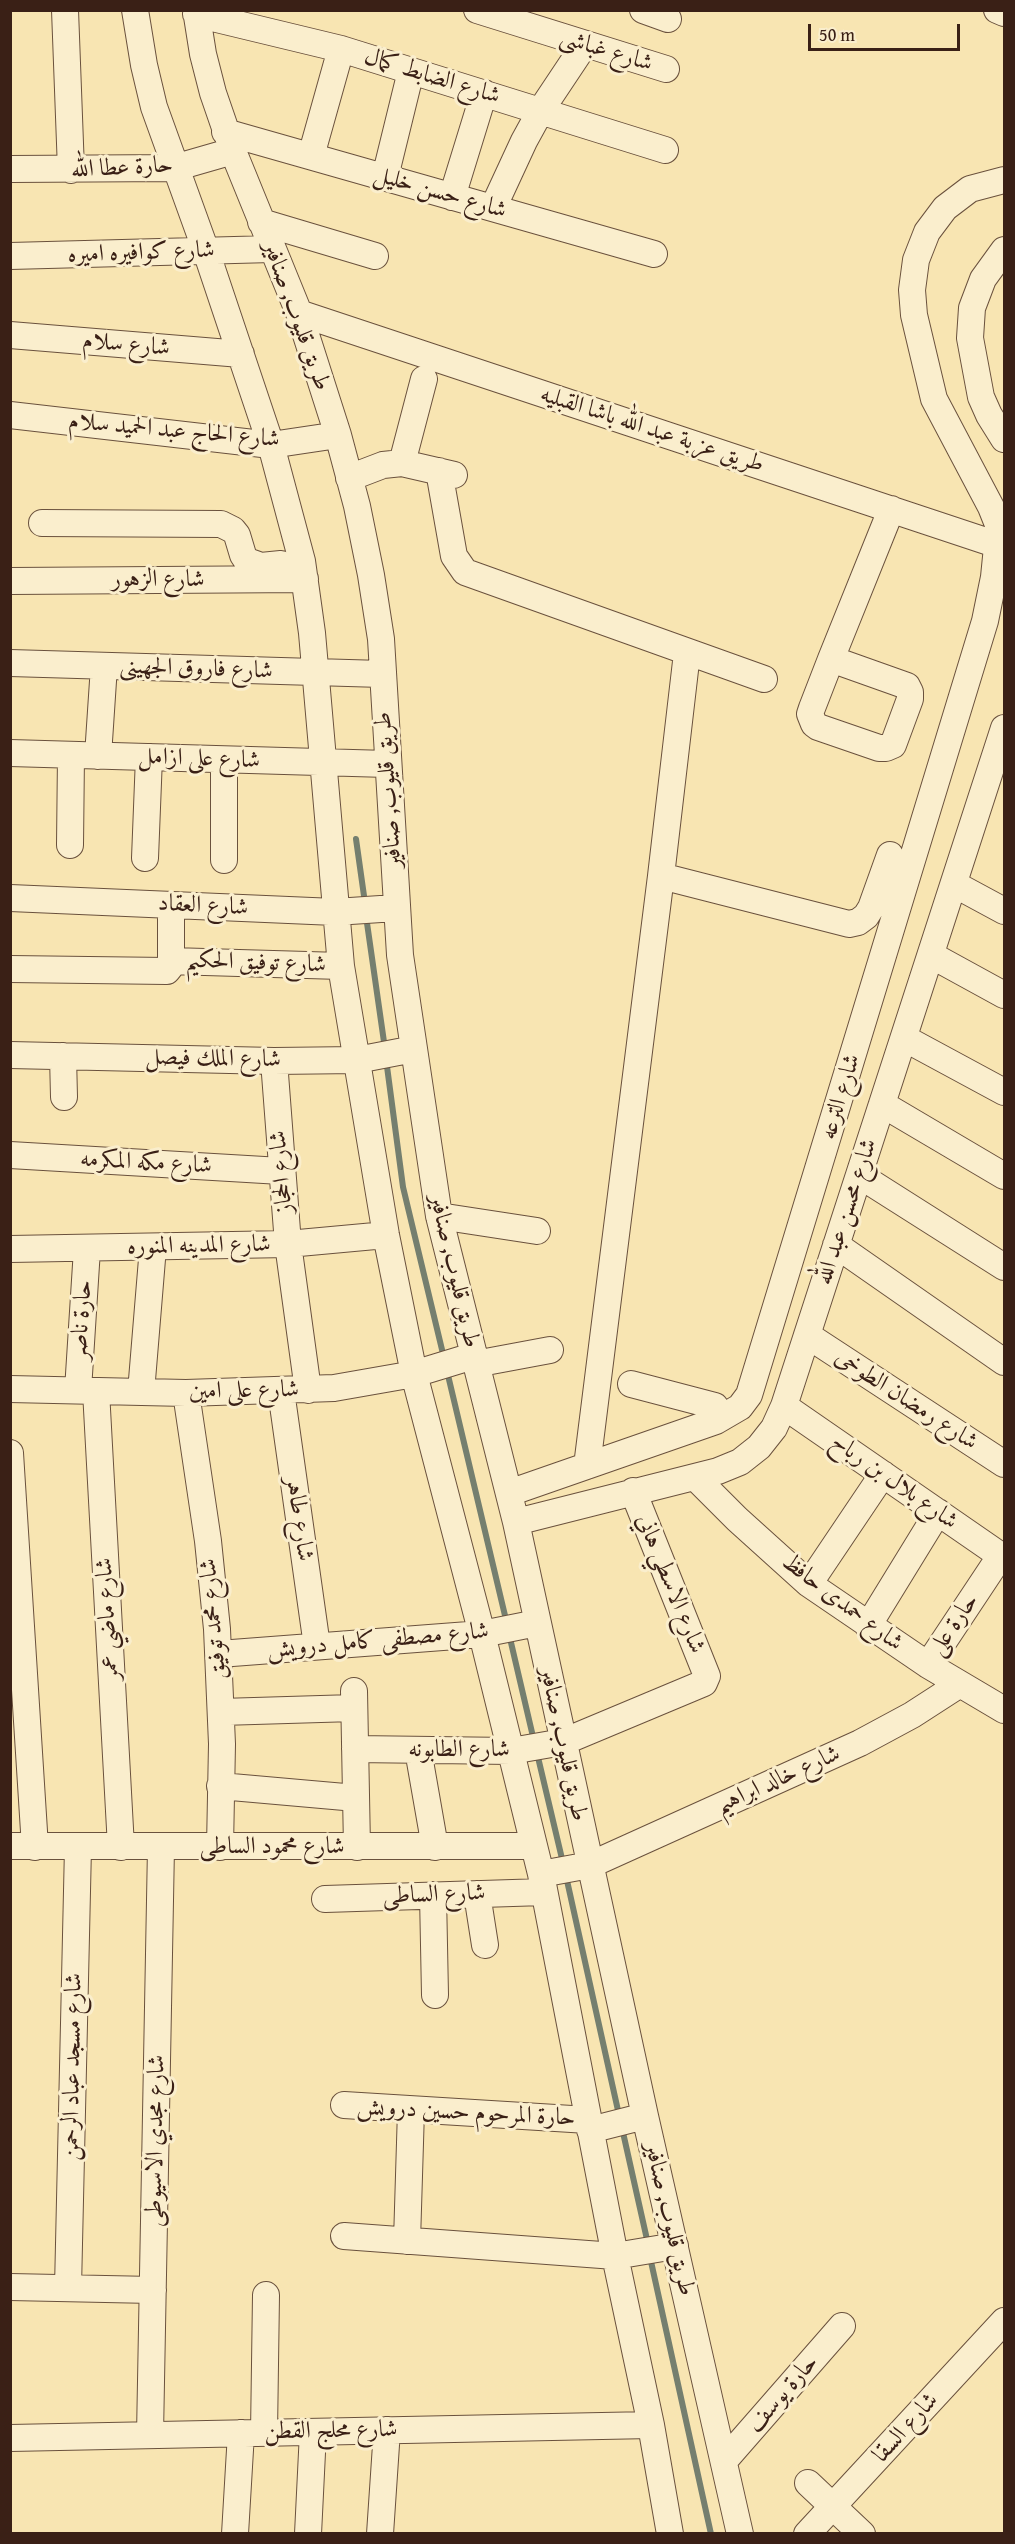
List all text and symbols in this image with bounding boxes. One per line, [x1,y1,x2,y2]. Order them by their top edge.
scale bar [811,12,962,50]
text: 50 m [819,21,855,48]
street label: شارع غباشى [556,23,656,79]
street label: شارع الضابط كمال [361,43,503,111]
street label: حارة عطا الله [70,151,174,185]
street label: شارع حسن خليل [370,160,510,226]
street label: شارع كوافيره اميره [67,236,215,270]
street label: طريق قليوب, صنافير [256,237,336,395]
street label: شارع سلام [81,327,171,363]
street label: طريق عزبة عبد الله باشا القبليه [536,380,768,480]
street label: شارع الحاج عبد الحميد سلام [67,407,281,455]
street label: شارع الزهور [111,566,205,594]
street label: شارع فاروق الجهينى [119,652,273,686]
street label: طريق قليوب, صنافير [369,711,409,869]
street label: شارع على ازامل [137,742,261,776]
street label: شارع العقاد [157,889,249,923]
street label: شارع توفيق الحكيم [185,946,327,980]
street label: شارع الملك فيصل [145,1043,281,1075]
street label: شارع الترعه [814,1051,868,1143]
street label: شارع الحجاز [264,1129,300,1215]
street label: شارع محسن عبد الله [810,1135,884,1289]
street label: شارع مكه المكرمه [79,1145,213,1181]
street label: طريق قليوب, صنافير [422,1191,486,1351]
street label: شارع المدينه المنوره [127,1230,271,1262]
street label: حارة ناصر [65,1279,99,1361]
street label: شارع رمضان الطوخى [829,1343,983,1457]
street label: شارع على امين [189,1376,299,1406]
street label: شارع بلال بن رباح [825,1428,963,1536]
street label: شارع طاهر [279,1475,319,1563]
street label: شارع الاسطي هاني [629,1510,711,1658]
street label: شارع حمدى حافظ [776,1548,908,1658]
street label: شارع ماضي عمر [90,1557,126,1681]
street label: شارع محمد توفيق [194,1557,234,1681]
street label: حارة على [923,1588,985,1662]
street label: شارع مصطفى كامل درويش [266,1617,490,1665]
street label: طريق قليوب, صنافير [533,1664,593,1824]
street label: شارع الطابونه [408,1736,510,1764]
street label: شارع خالد ابراهيم [711,1740,845,1820]
street label: شارع محمود الساطى [199,1833,345,1861]
street label: شارع الساطى [382,1879,486,1911]
street label: شارع مسجد عباد الرحمن [57,1973,89,2161]
street label: شارع مجدي الاسيوطى [140,2055,172,2227]
street label: حارة المرحوم حسين درويش [356,2093,576,2133]
street label: طريق قليوب, صنافير [637,2139,701,2299]
street label: حارة يوسف [741,2349,825,2439]
street label: شارع السقا [867,2387,945,2469]
street label: شارع محلج القطن [264,2415,398,2447]

